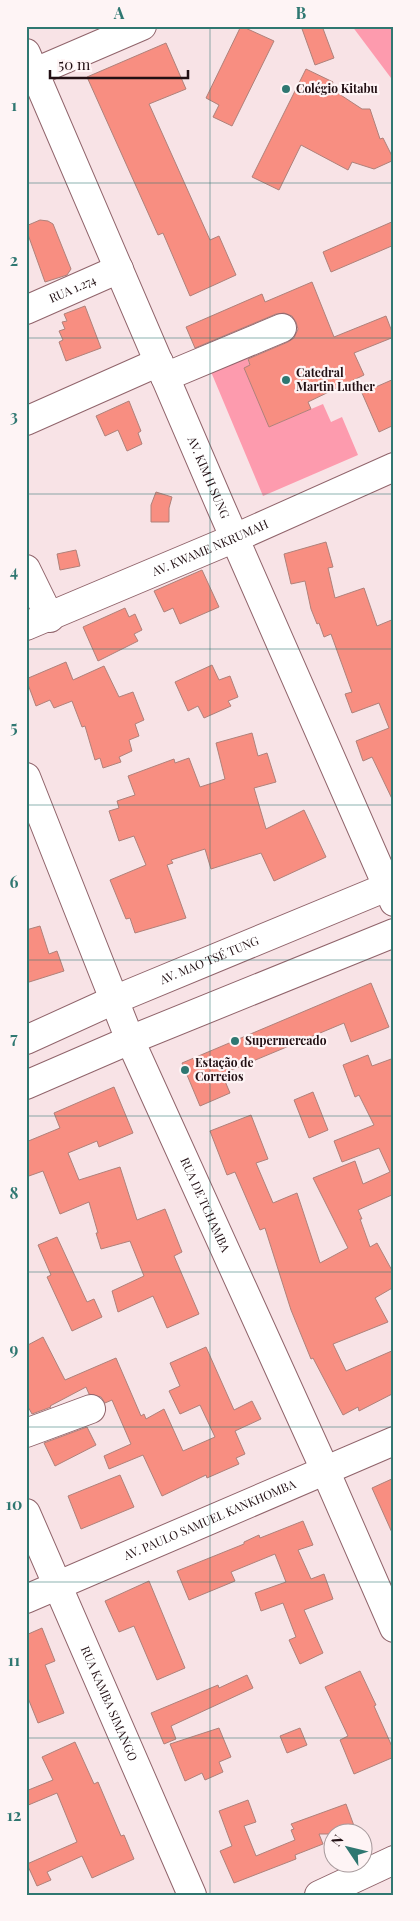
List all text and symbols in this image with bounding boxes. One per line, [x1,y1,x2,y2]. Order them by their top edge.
text: A [113,2,125,23]
text: B [296,2,307,23]
scale bar [50,48,188,80]
text: 50 m [58,54,91,74]
place label: Colégio Kitabu [296,80,379,96]
marker: Colégio Kitabu [280,83,292,95]
text: 1 [11,94,17,115]
text: 2 [10,249,18,270]
street label: RUA 1.274 [46,271,98,306]
place label: Catedral Martin Luther [296,364,375,394]
marker: Catedral Martin Luther [280,374,292,386]
text: 3 [10,405,18,426]
street label: AV. KIM II SUNG [184,433,234,521]
street label: AV. KWAME NKRUMAH [148,515,270,579]
text: 4 [10,560,18,581]
text: 5 [10,716,18,737]
text: 6 [10,871,19,892]
street label: AV. MAO TSÉ TUNG [156,932,261,988]
text: 7 [10,1027,18,1048]
place label: Supermercado [245,1032,327,1048]
marker: Supermercado [229,1035,241,1047]
place label: Estação de Correios [195,1054,254,1084]
marker: Estação de Correios [179,1064,191,1076]
street label: RUA DE TCHAMBA [177,1155,234,1255]
text: 8 [10,1182,19,1203]
text: 9 [10,1338,19,1359]
street label: AV. PAULO SAMUEL KANKHOMBA [120,1475,298,1564]
text: 10 [6,1493,22,1514]
street label: RUA KAMBA SIMANGO [78,1643,142,1763]
text: 11 [8,1649,20,1670]
text: 12 [7,1804,21,1825]
north arrow [322,1824,372,1874]
text: N [326,1831,348,1850]

